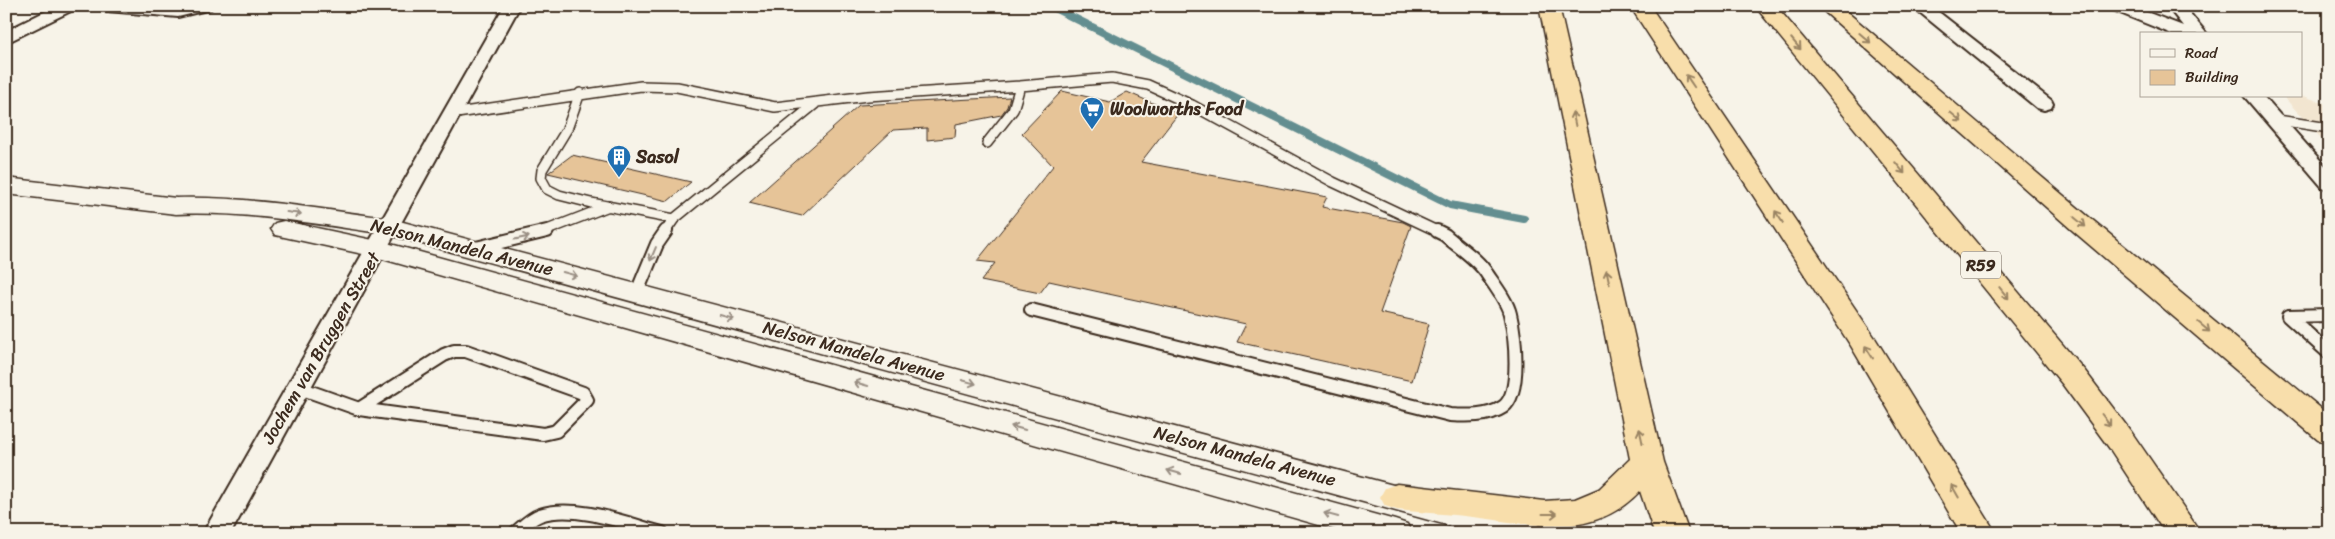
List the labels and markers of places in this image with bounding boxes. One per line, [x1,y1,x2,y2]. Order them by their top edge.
place label: Woolworths Food [1110,93,1244,125]
supermarket icon: Woolworths Food [1079,96,1105,130]
place label: Sasol [635,141,680,173]
building icon: Sasol [606,144,632,178]

